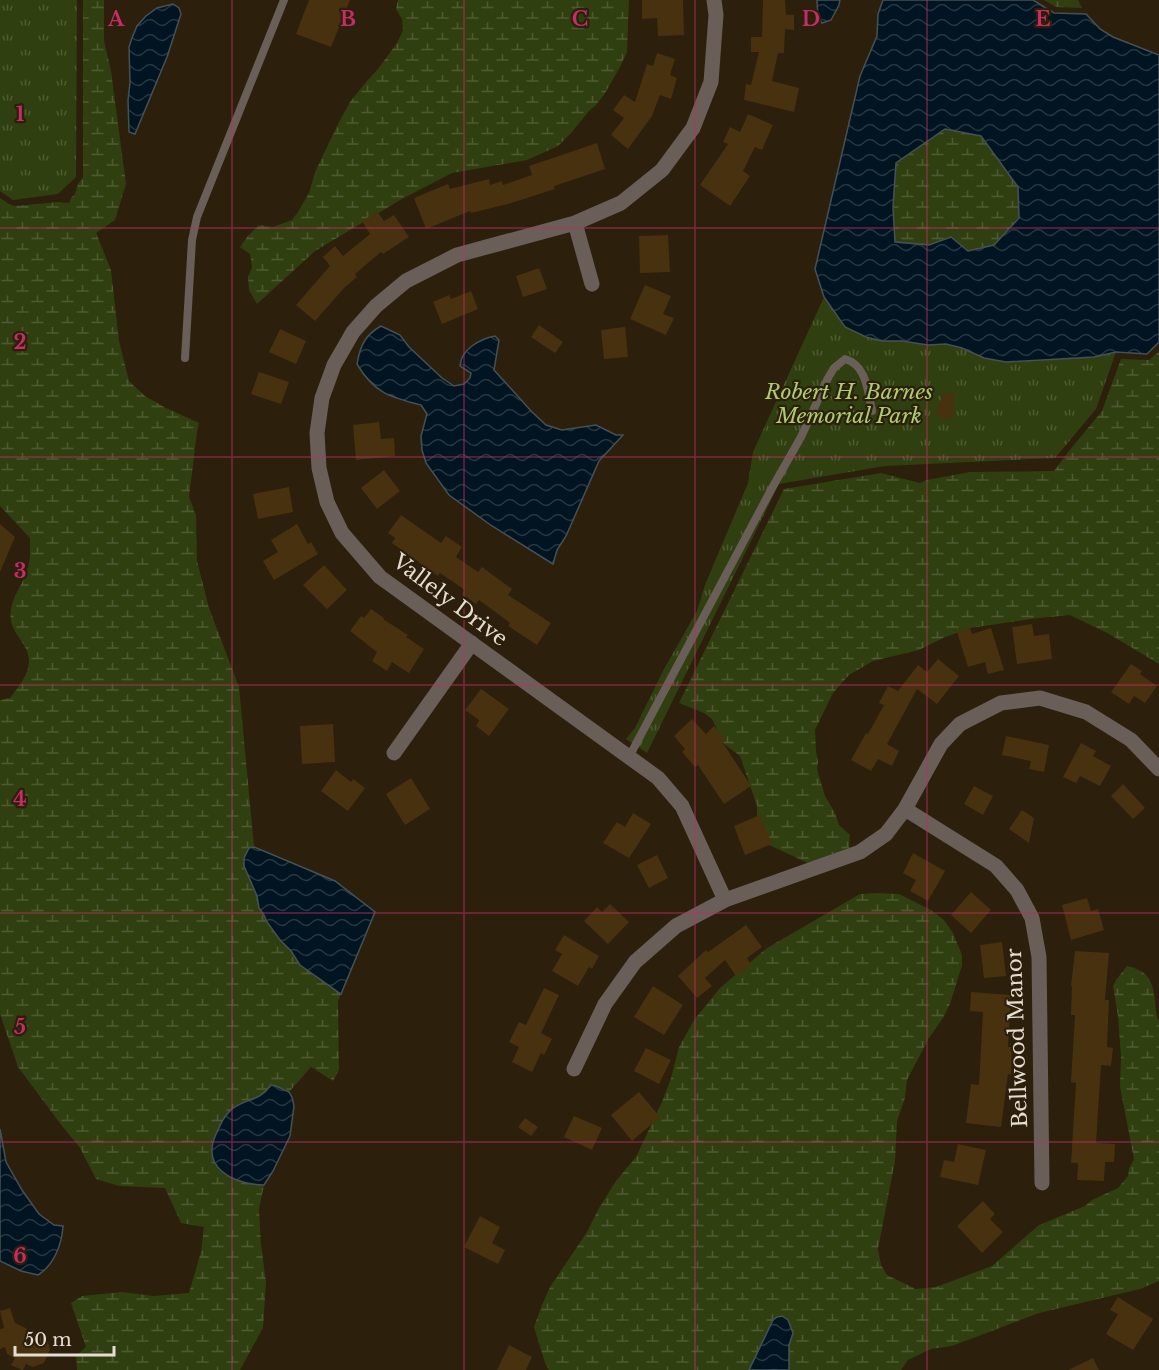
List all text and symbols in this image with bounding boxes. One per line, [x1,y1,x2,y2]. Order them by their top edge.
text: A [107,7,125,31]
text: B [340,7,356,31]
text: C [572,7,588,31]
text: D [802,7,820,31]
text: E [1035,7,1051,31]
text: 1 [16,102,25,126]
text: 2 [13,330,27,354]
park label: Robert H. Barnes Memorial Park [764,379,933,429]
street label: Vallely Drive [387,548,513,652]
text: 3 [14,559,26,583]
text: 4 [13,787,27,811]
street label: Bellwood Manor [1001,948,1033,1128]
text: 5 [14,1015,26,1039]
text: 6 [13,1244,27,1268]
scale bar [15,1319,114,1357]
text: 50 m [24,1329,72,1351]

